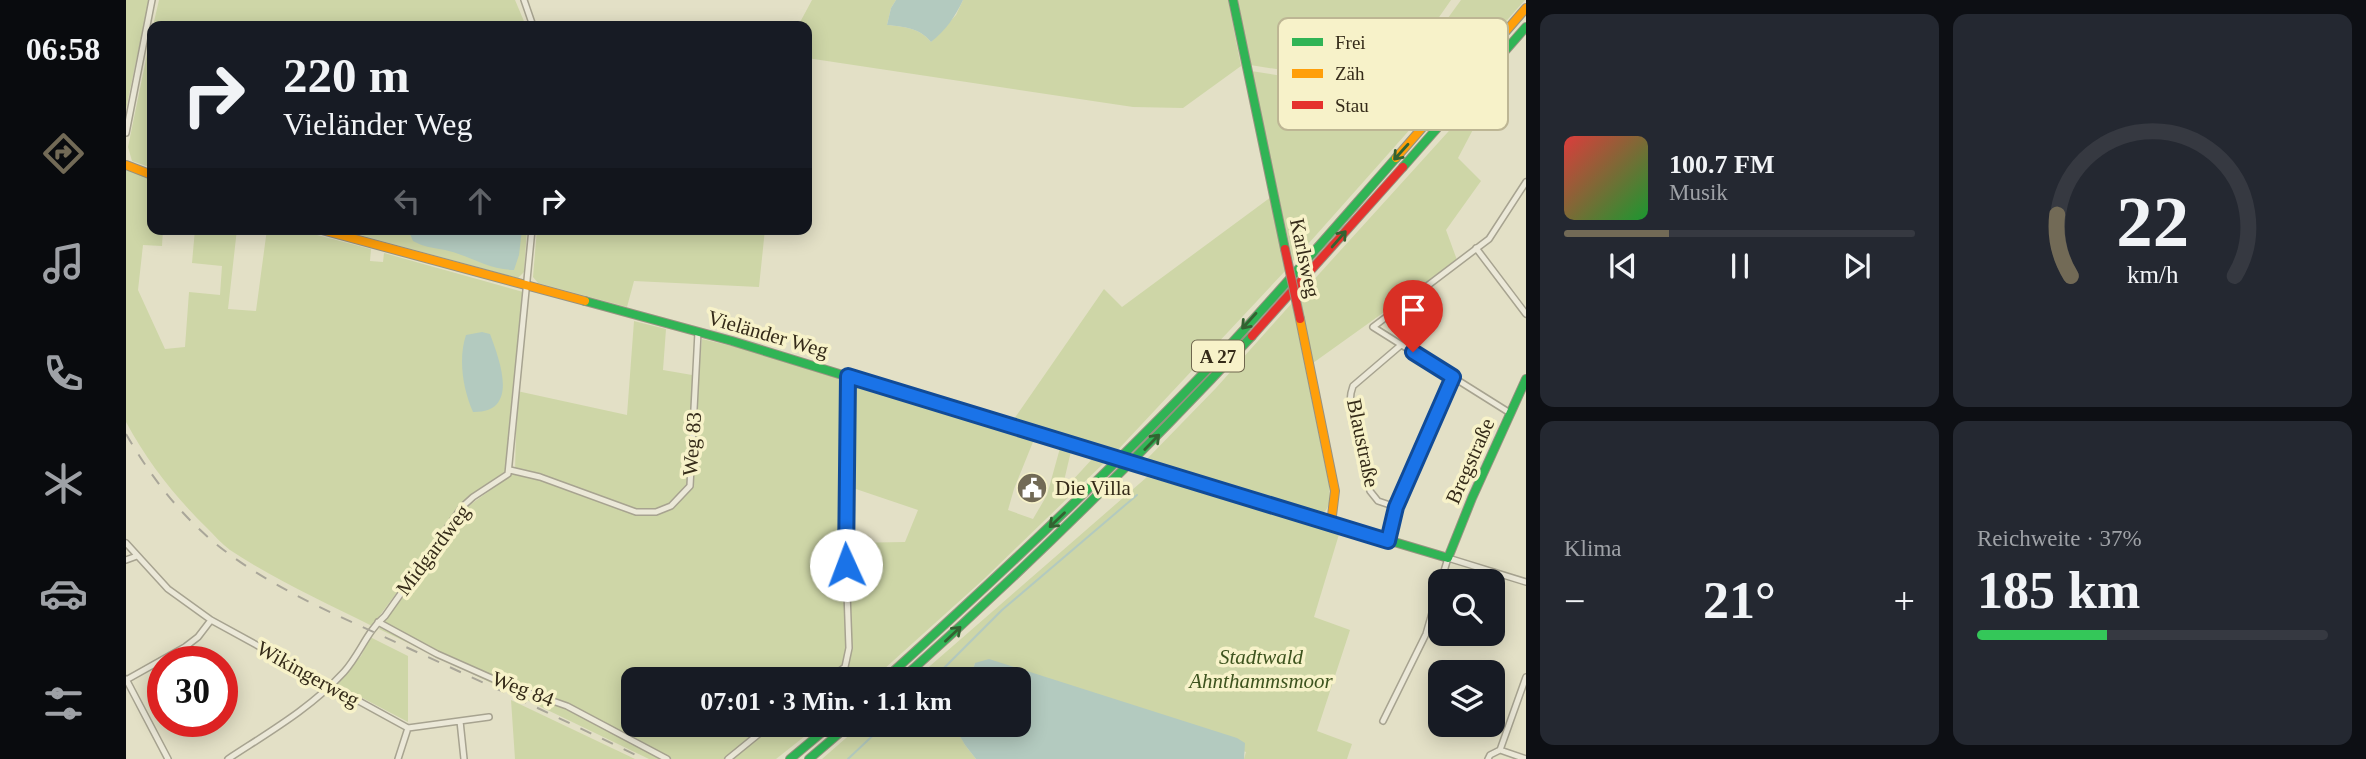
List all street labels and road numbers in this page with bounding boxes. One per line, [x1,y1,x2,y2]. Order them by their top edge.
street label: Karlsweg [1285,216,1325,300]
street label: Vieländer Weg [705,305,832,363]
road number: A 27 [1192,340,1244,372]
street label: Blaustraße [1342,397,1384,489]
street label: Weg 83 [678,411,706,477]
street label: Bregstraße [1441,415,1499,507]
street label: Midgardweg [391,500,475,600]
street label: Wikingerweg [253,636,364,712]
street label: Weg 84 [489,666,558,712]

